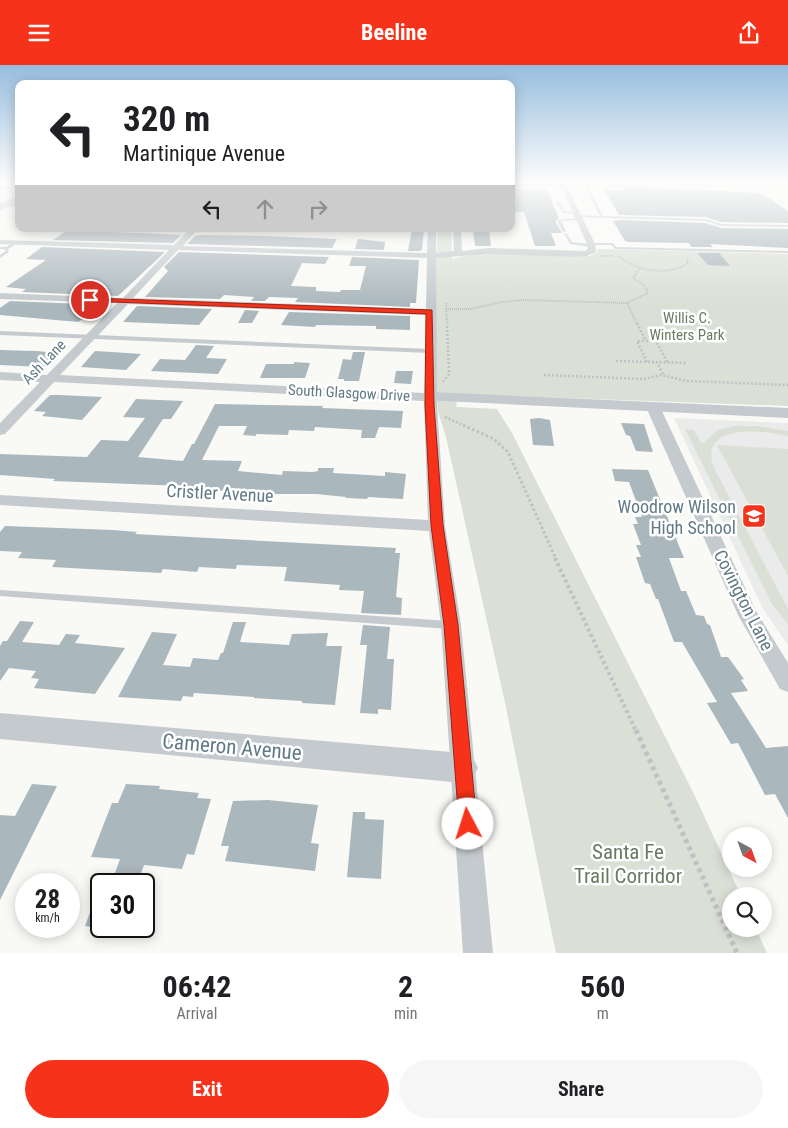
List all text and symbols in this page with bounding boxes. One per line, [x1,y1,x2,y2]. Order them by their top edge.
icon: menu [25,19,53,47]
icon: share [735,19,763,47]
text: Beeline [361,20,427,45]
text: 320 m [123,99,210,140]
icon: left [40,100,105,165]
text: Martinique Avenue [123,141,285,166]
icon: left [198,195,226,223]
icon: ahead [251,195,279,223]
icon: right [304,195,332,223]
pin [69,279,111,321]
icon: arrive [76,286,104,314]
park label: Willis C. Winters Park [649,309,725,344]
street label: Ash Lane [18,336,70,388]
street label: South Glasgow Drive [288,381,410,405]
street label: Cristler Avenue [166,480,274,506]
place label: Woodrow Wilson High School [617,496,736,538]
school or university icon: Woodrow Wilson High School [741,503,767,529]
street label: Covington Lane [710,546,778,654]
street label: Cameron Avenue [161,729,303,765]
position arrow [441,797,493,849]
north arrow [722,827,772,877]
map controls [722,827,772,937]
park label: Santa Fe Trail Corridor [574,840,682,888]
speed limit sign: 30 [90,873,155,938]
text: 28 [35,885,60,914]
button: search [722,887,772,937]
text: km/h [35,911,60,925]
text: 06:42 [163,969,231,1004]
text: 2 [398,969,413,1004]
text: 560 [580,969,625,1004]
text: Arrival [177,1004,217,1023]
text: min [394,1004,417,1023]
text: m [597,1004,609,1023]
button: Exit [25,1060,389,1118]
button: Share [399,1060,763,1118]

